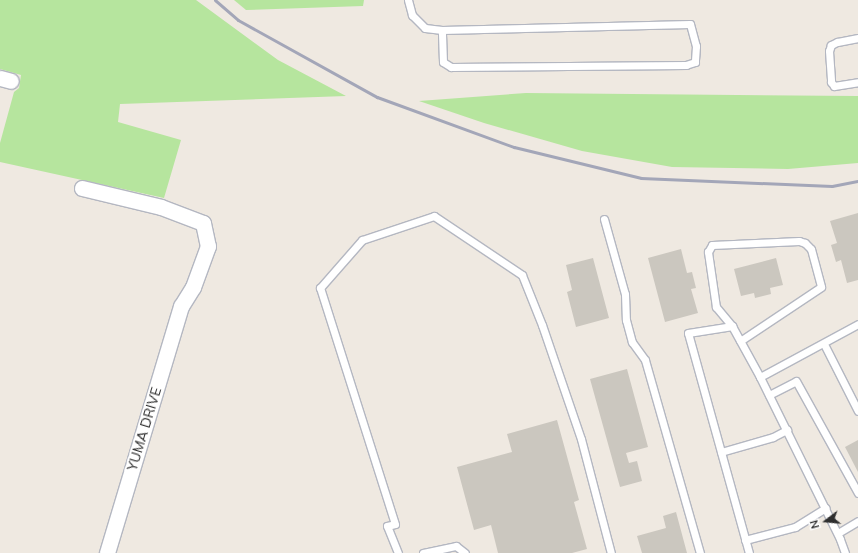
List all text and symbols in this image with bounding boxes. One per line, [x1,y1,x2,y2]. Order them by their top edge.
street label: YUMA DRIVE [123,385,165,473]
north arrow [806,501,846,541]
text: N [807,518,822,530]

